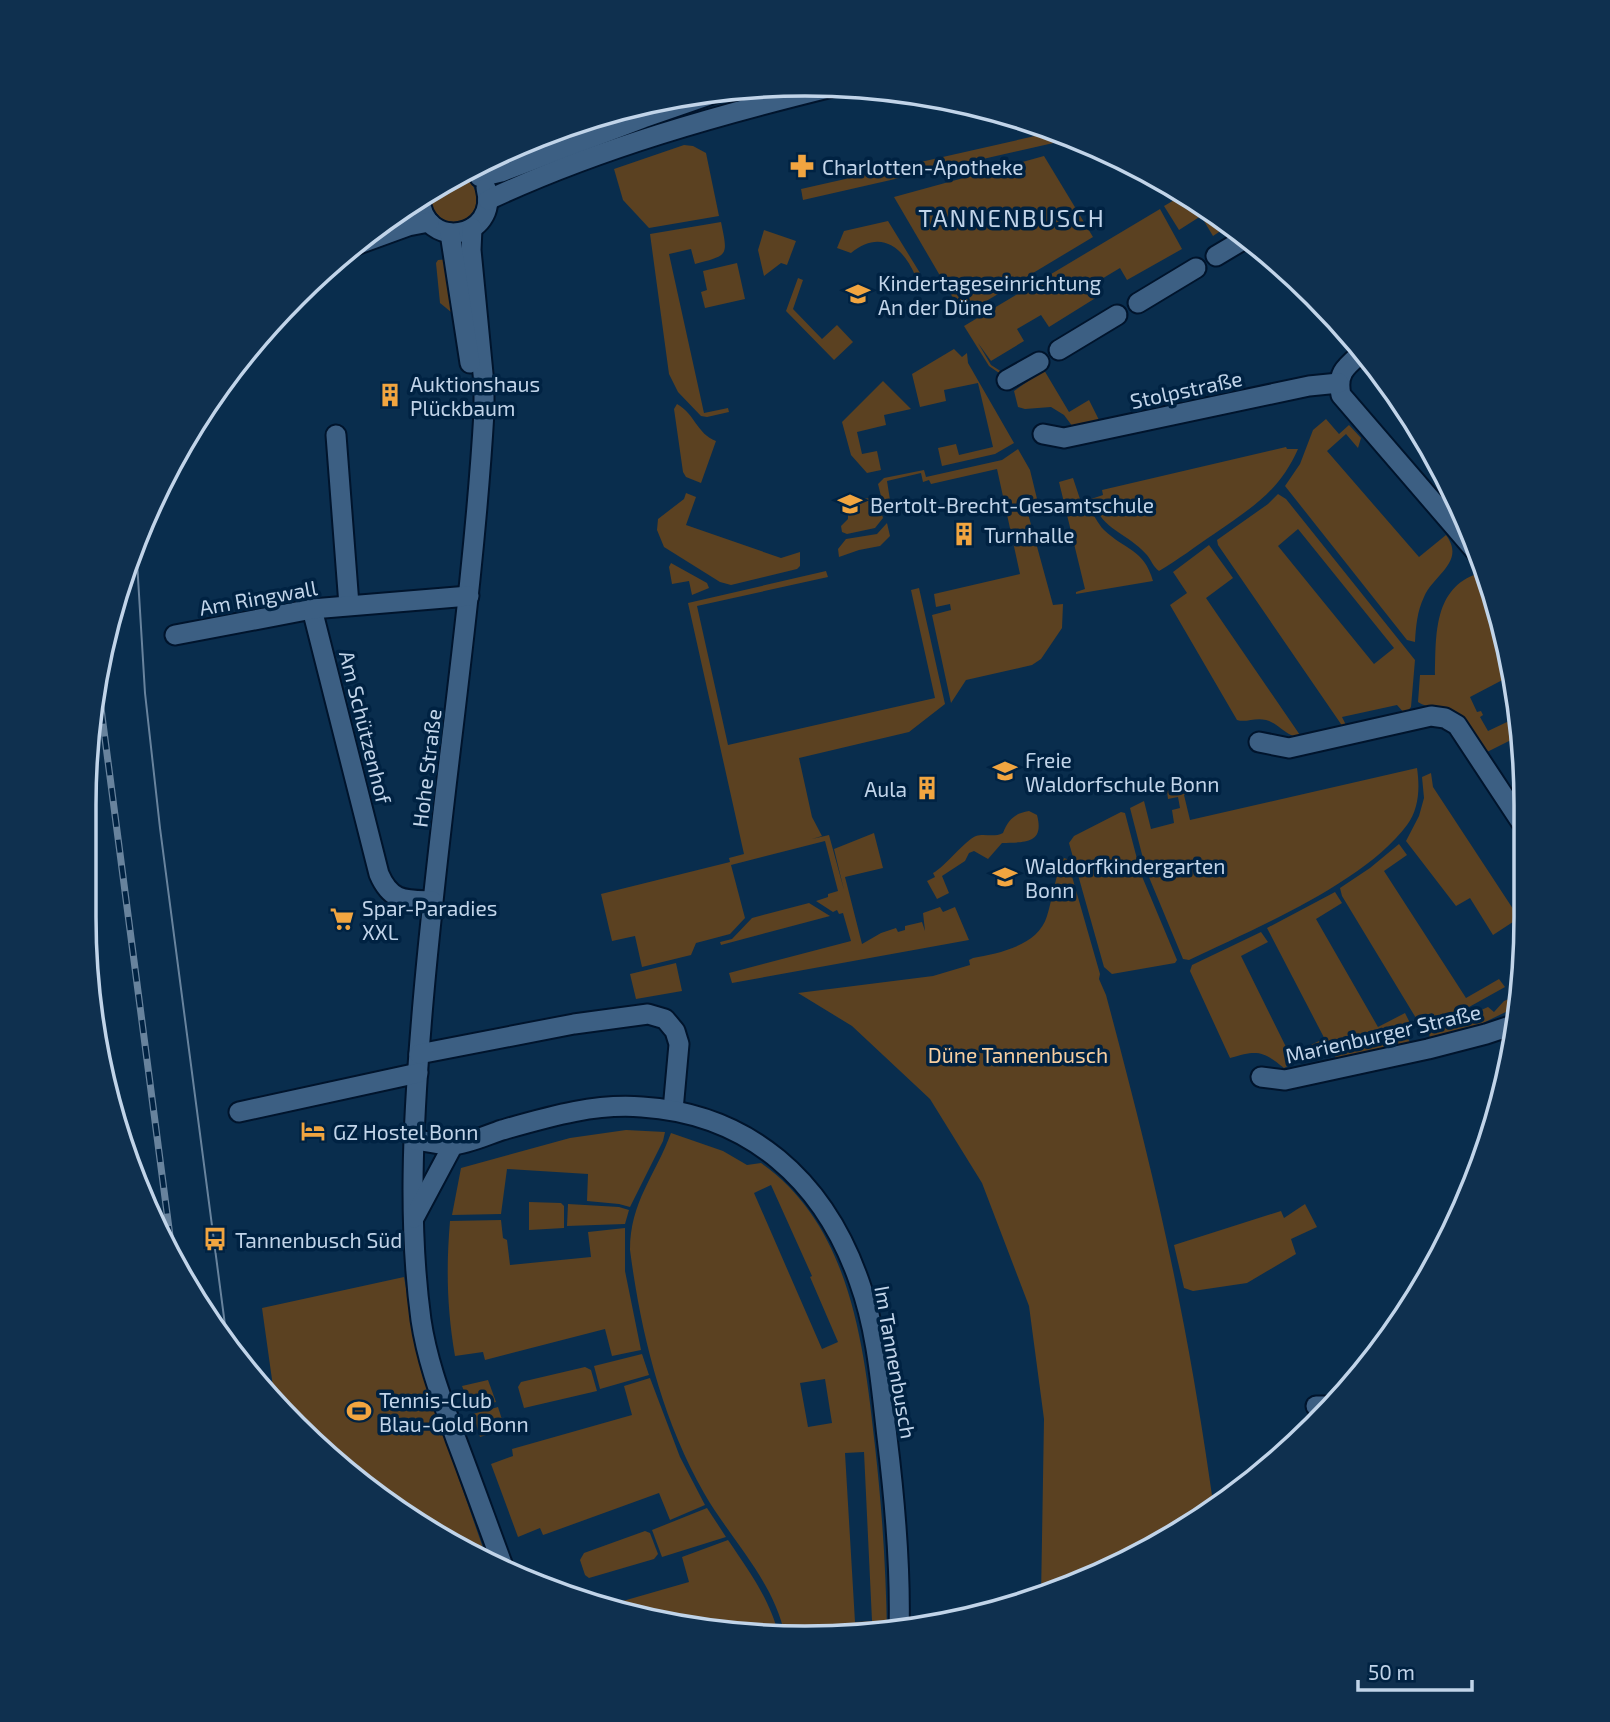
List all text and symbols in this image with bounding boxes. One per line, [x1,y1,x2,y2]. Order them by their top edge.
pharmacy icon: Charlotten-Apotheke [788,152,816,180]
place label: Charlotten-Apotheke [822,154,1023,179]
district label: TANNENBUSCH [918,203,1106,232]
place label: Kindertageseinrichtung An der Düne [878,270,1102,319]
school or university icon: Kindertageseinrichtung An der Düne [844,280,872,308]
street label: Stolpstraße [1128,365,1244,413]
place label: Auktionshaus Plückbaum [410,371,540,420]
building icon: Auktionshaus Plückbaum [376,381,404,409]
school or university icon: Bertolt-Brecht-Gesamtschule [836,490,864,518]
place label: Bertolt-Brecht-Gesamtschule [870,492,1154,517]
building icon: Turnhalle [950,520,978,548]
place label: Turnhalle [984,522,1074,547]
street label: Am Ringwall [197,574,320,620]
street label: Am Schützenhof [335,648,397,807]
street label: Hohe Straße [406,707,446,829]
place label: Freie Waldorfschule Bonn [1025,747,1219,796]
school or university icon: Freie Waldorfschule Bonn [991,757,1019,785]
building icon: Aula [913,774,941,802]
place label: Aula [864,776,907,801]
place label: Waldorfkindergarten Bonn [1025,853,1226,902]
school or university icon: Waldorfkindergarten Bonn [991,863,1019,891]
place label: Spar-Paradies XXL [362,895,497,944]
supermarket icon: Spar-Paradies XXL [328,905,356,933]
street label: Marienburger Straße [1283,998,1483,1068]
park label: Düne Tannenbusch [928,1042,1108,1067]
hotel icon: GZ Hostel Bonn [299,1117,327,1145]
place label: GZ Hostel Bonn [333,1119,478,1144]
bus stop icon: Tannenbusch Süd [201,1225,229,1253]
place label: Tannenbusch Süd [235,1227,402,1252]
street label: Im Tannenbusch [870,1284,922,1440]
place label: Tennis-Club Blau-Gold Bonn [379,1387,529,1436]
sports icon: Tennis-Club Blau-Gold Bonn [345,1397,373,1425]
scale bar [1358,1648,1472,1692]
text: 50 m [1368,1659,1415,1684]

